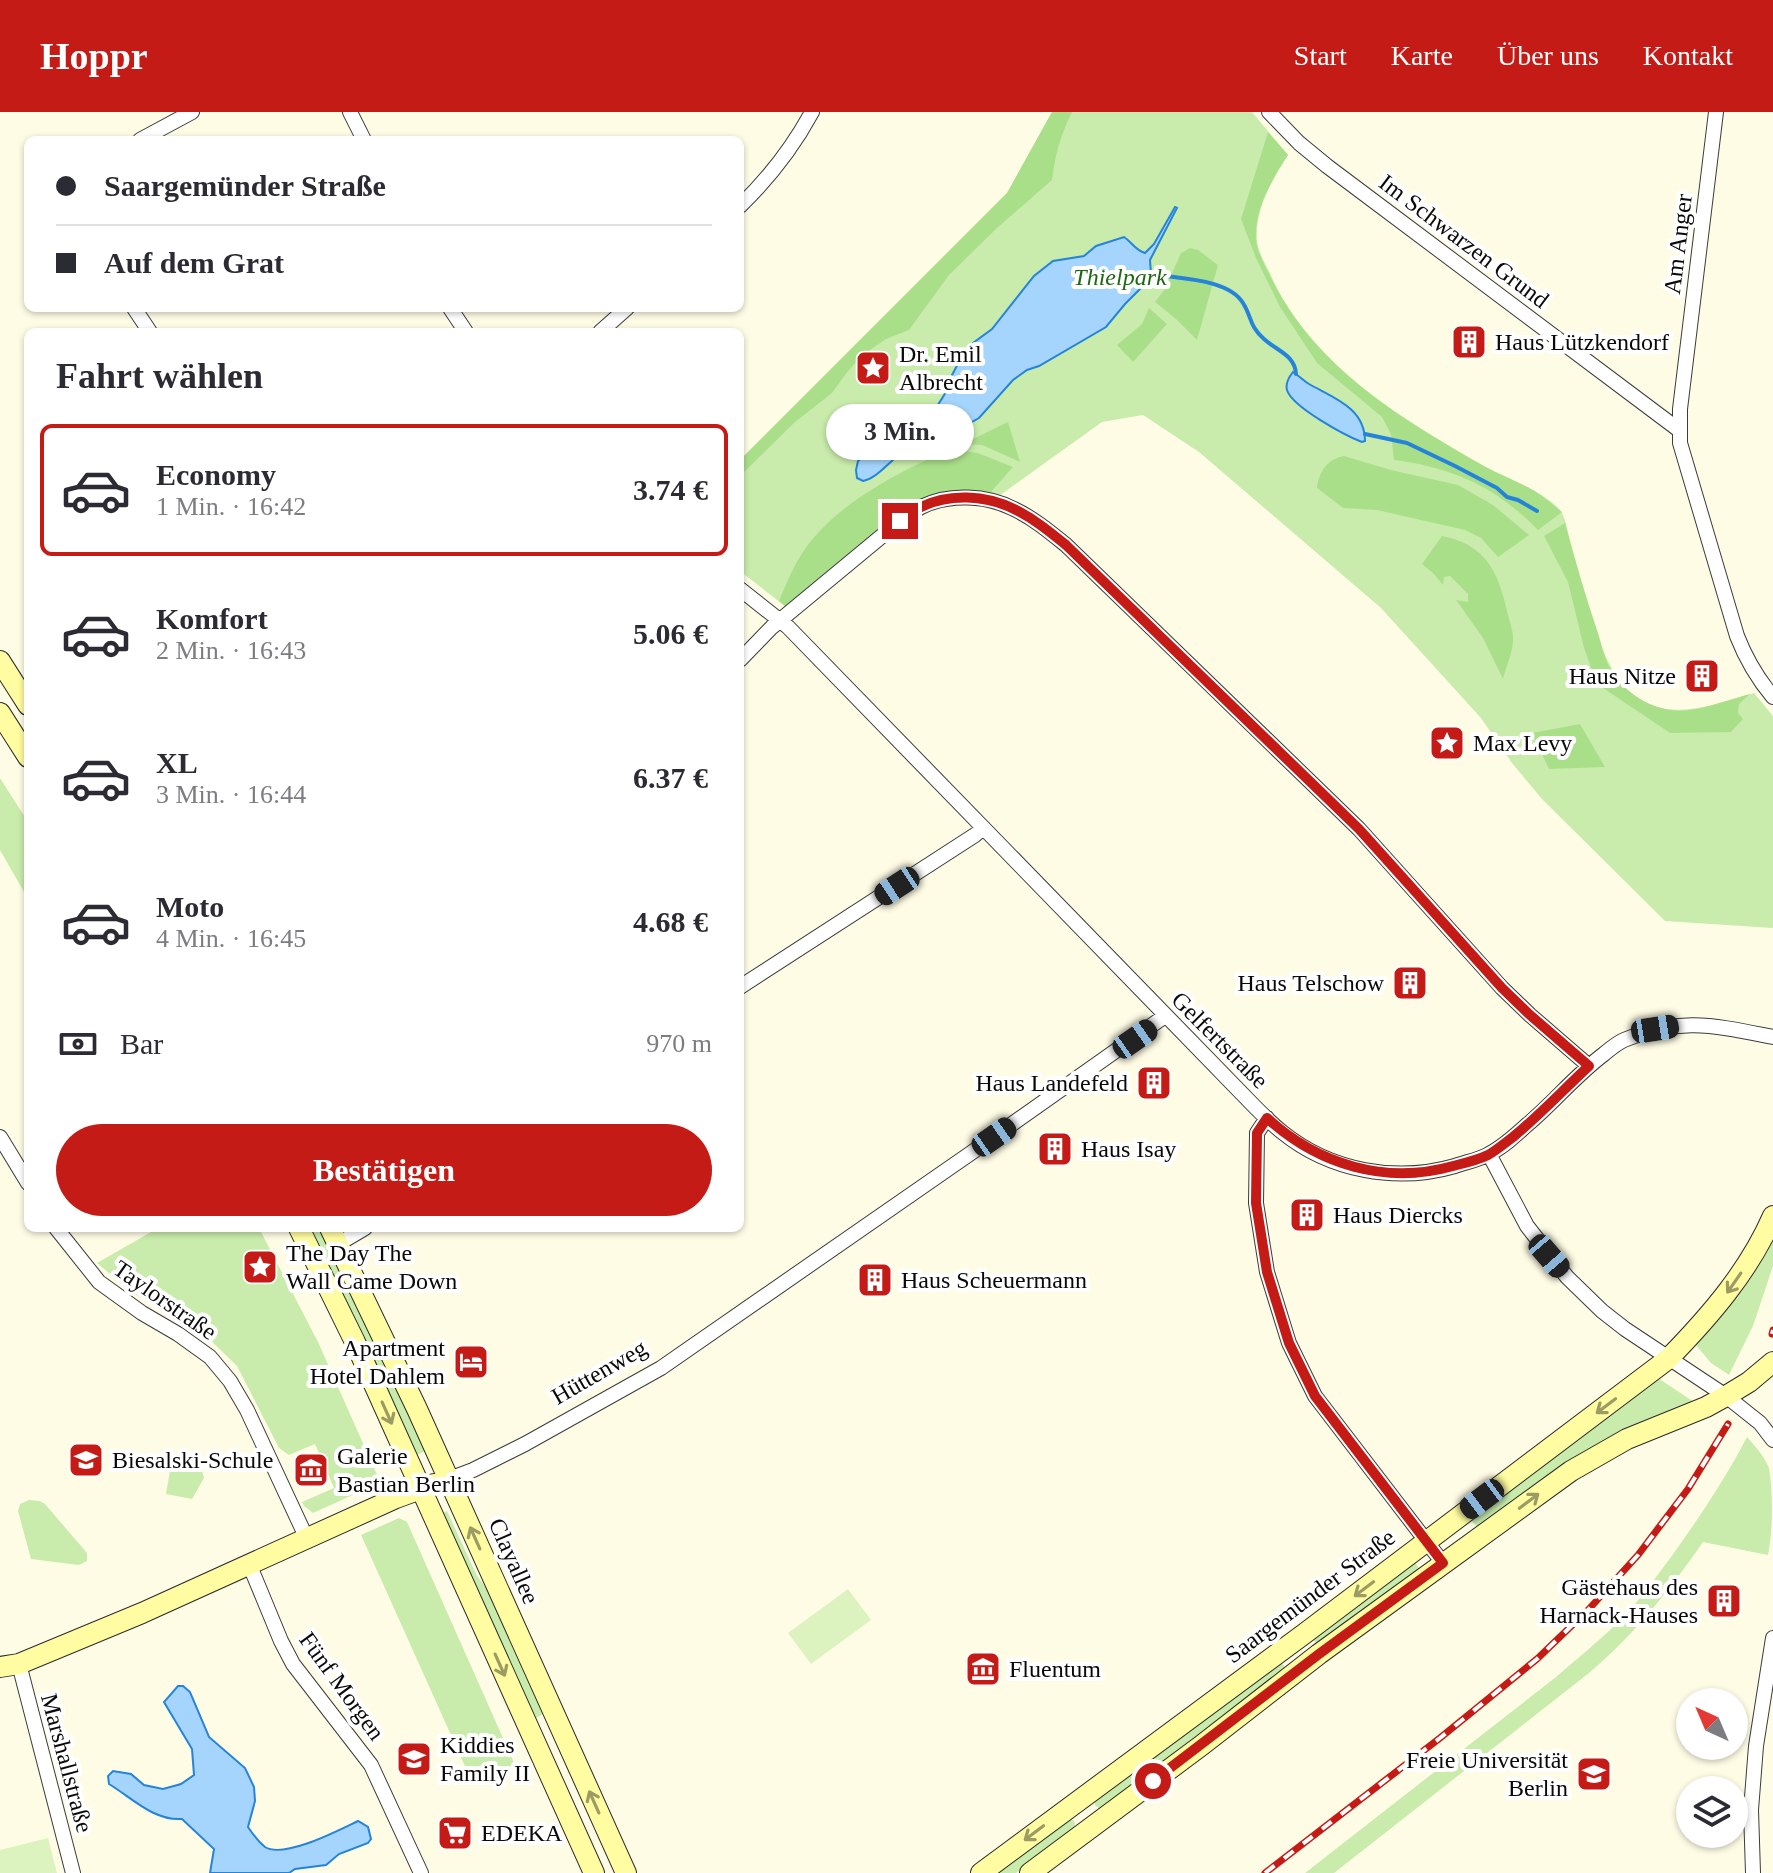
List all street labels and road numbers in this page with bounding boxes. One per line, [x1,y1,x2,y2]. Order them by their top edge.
street label: Im Schwarzen Grund [1374,169,1554,313]
street label: Am Anger [1659,192,1697,296]
street label: Gelfertstraße [1167,987,1273,1093]
street label: Taylorstraße [109,1255,221,1345]
street label: Hüttenweg [547,1334,651,1410]
street label: Clayallee [484,1514,544,1608]
street label: Saargemünder Straße [1220,1524,1400,1668]
street label: Fünf Morgen [294,1627,390,1745]
street label: Marshallstraße [36,1691,98,1835]

